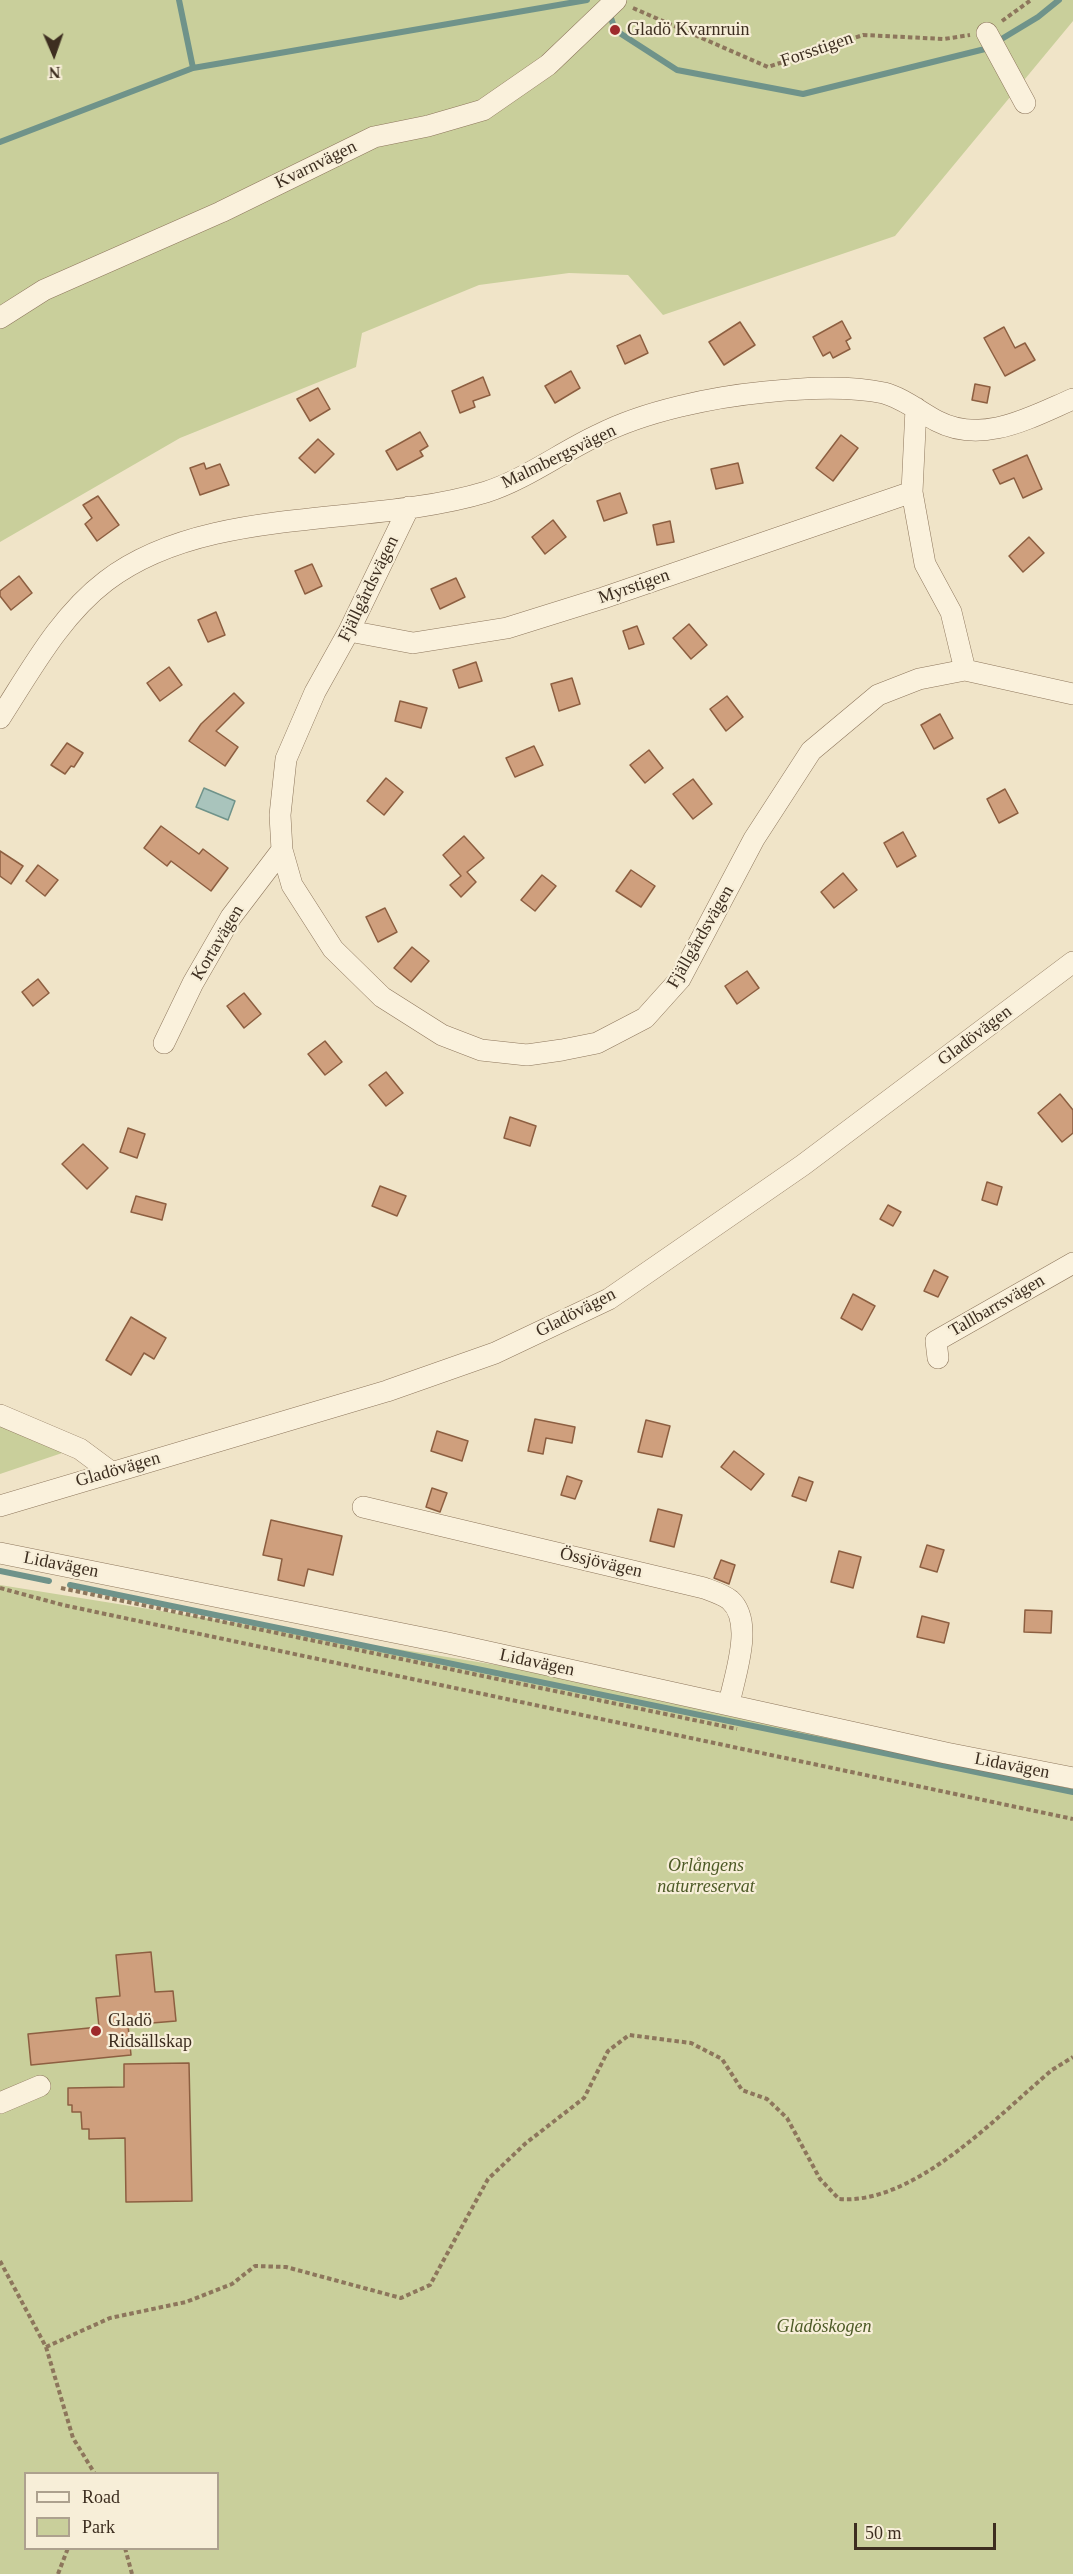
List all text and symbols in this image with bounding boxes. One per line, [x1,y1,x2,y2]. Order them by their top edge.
place label: Gladö Kvarnruin [627,19,749,41]
marker: Gladö Kvarnruin [608,23,622,37]
north arrow [24,24,84,84]
street label: Forsstigen [778,28,856,72]
text: N [49,64,61,81]
street label: Kvarnvägen [272,136,360,194]
street label: Malmbergsvägen [498,420,620,494]
street label: Fjällgårdsvägen [334,533,404,645]
street label: Myrstigen [596,565,672,609]
street label: Fjällgårdsvägen [663,882,739,992]
street label: Kortavägen [187,901,249,985]
street label: Gladövägen [934,1001,1016,1071]
street label: Tallbarrsvägen [945,1270,1049,1342]
street label: Gladövägen [532,1284,620,1342]
street label: Gladövägen [73,1448,163,1492]
street label: Össjövägen [558,1543,644,1583]
street label: Lidavägen [22,1547,100,1583]
street label: Lidavägen [498,1645,576,1681]
street label: Lidavägen [973,1748,1051,1784]
park label: Orlångens naturreservat [657,1855,755,1898]
place label: Gladö Ridsällskap [108,2010,192,2052]
marker: Gladö Ridsällskap [89,2024,103,2038]
park label: Gladöskogen [777,2316,871,2338]
legend [24,2472,219,2550]
text: Road [82,2487,120,2507]
scale bar [857,2511,1000,2549]
text: Park [82,2517,115,2537]
text: 50 m [865,2523,902,2543]

